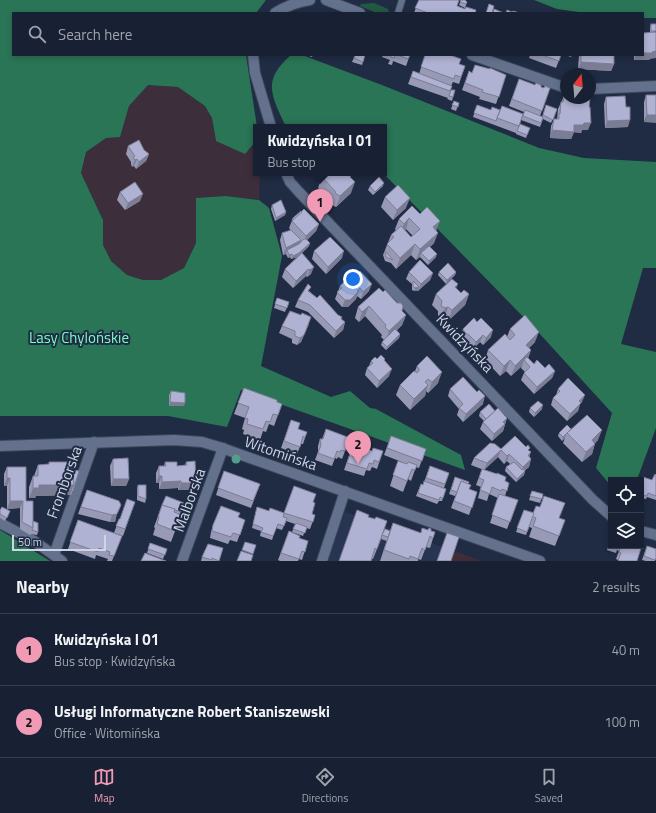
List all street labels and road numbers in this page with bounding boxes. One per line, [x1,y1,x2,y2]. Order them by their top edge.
street label: Kwidzyńska [431,308,500,378]
street label: Witomińska [242,430,321,476]
street label: Fromborska [40,442,88,522]
street label: Malborska [167,465,211,535]

